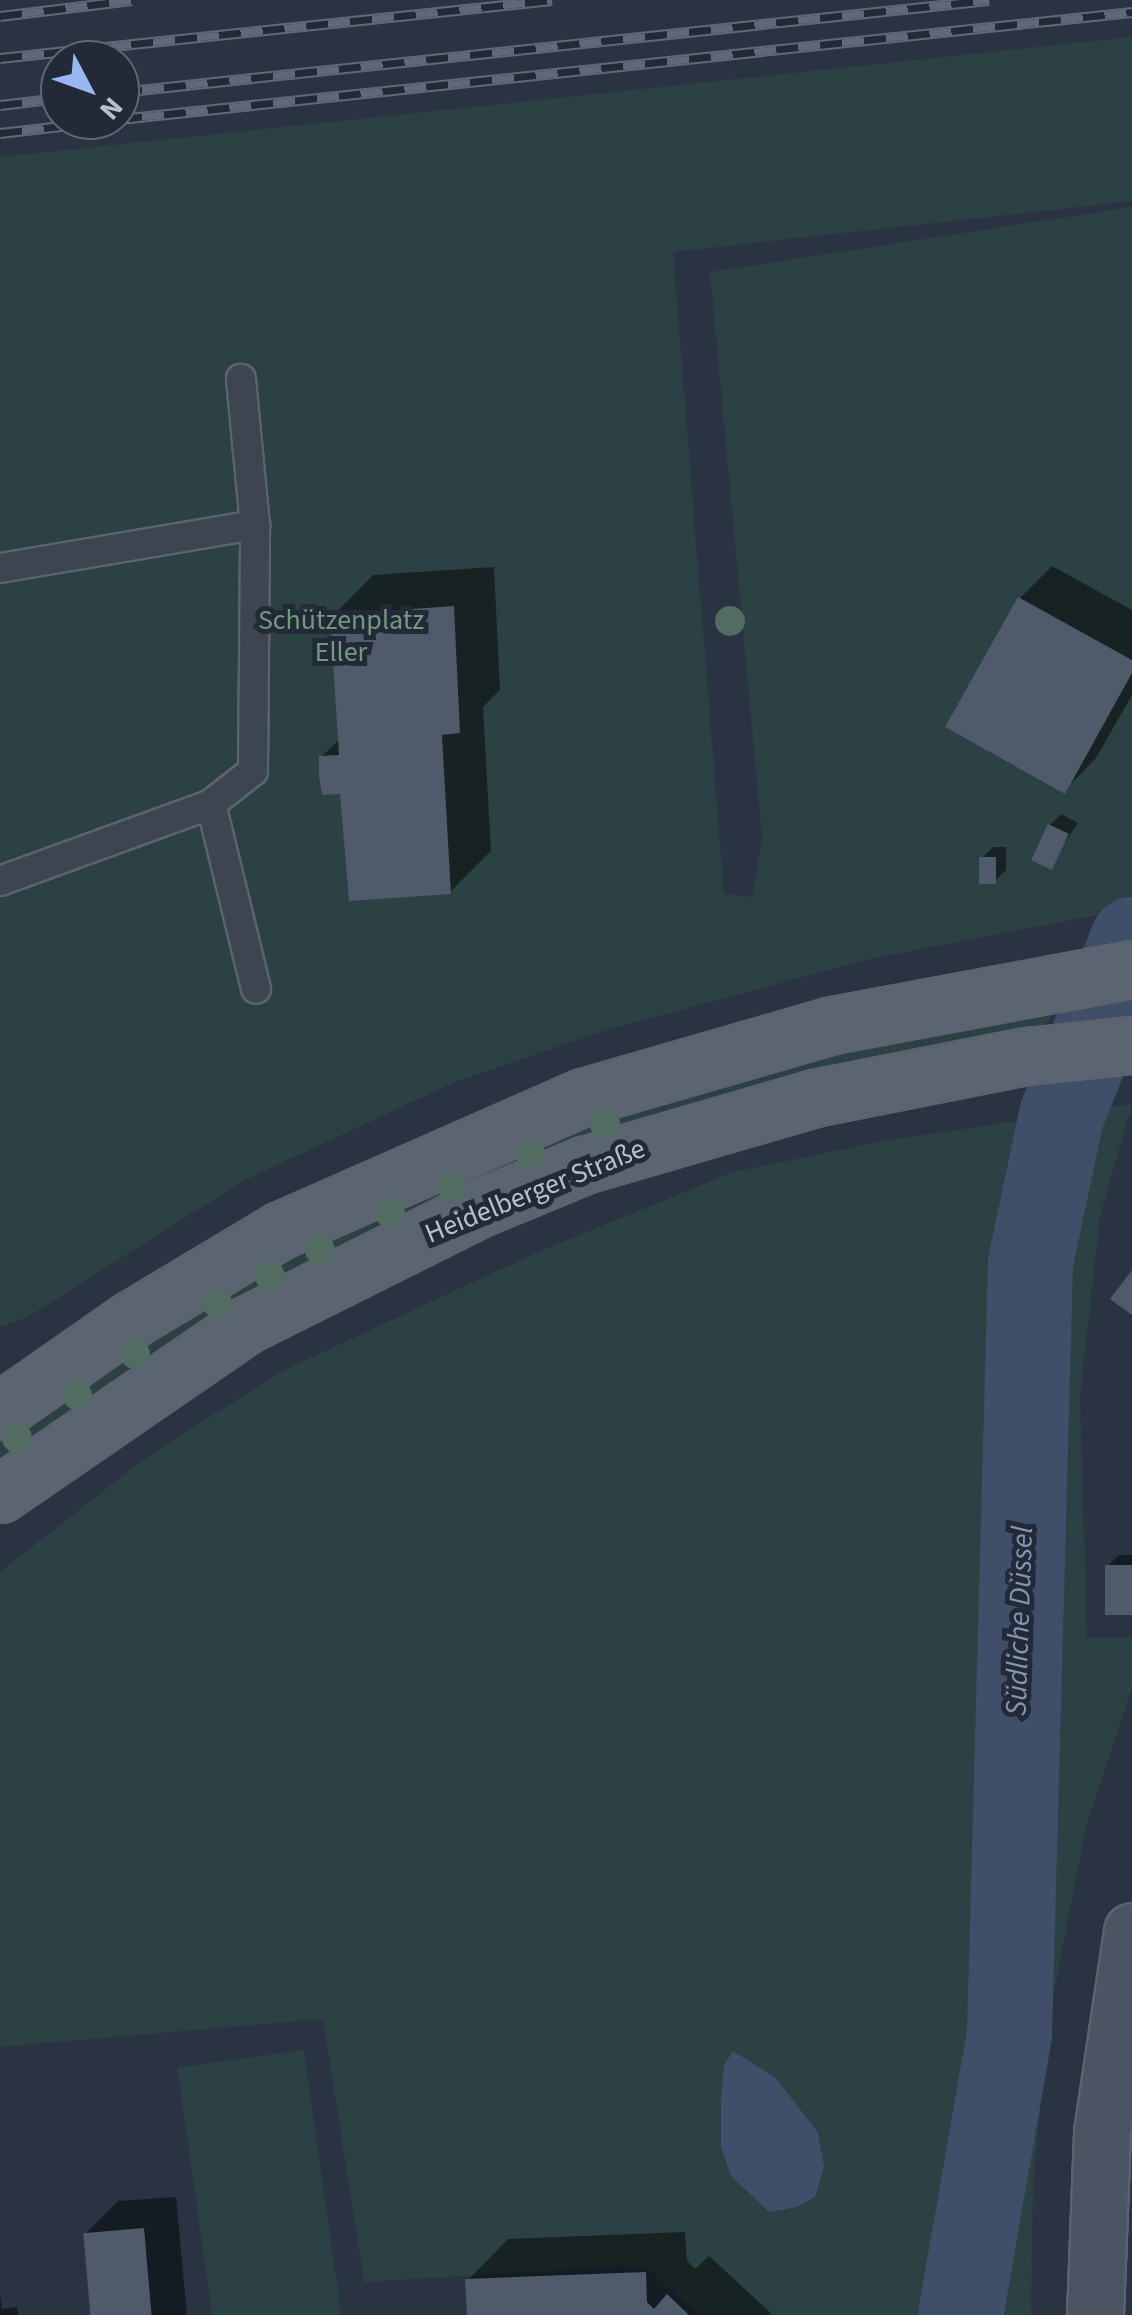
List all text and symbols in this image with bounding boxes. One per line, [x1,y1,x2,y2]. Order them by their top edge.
north arrow [40,40,140,140]
text: N [90,88,132,129]
park label: Schützenplatz Eller [258,603,424,669]
street label: Heidelberger Straße [420,1132,650,1250]
water label: Südliche Düssel [999,1525,1041,1717]

